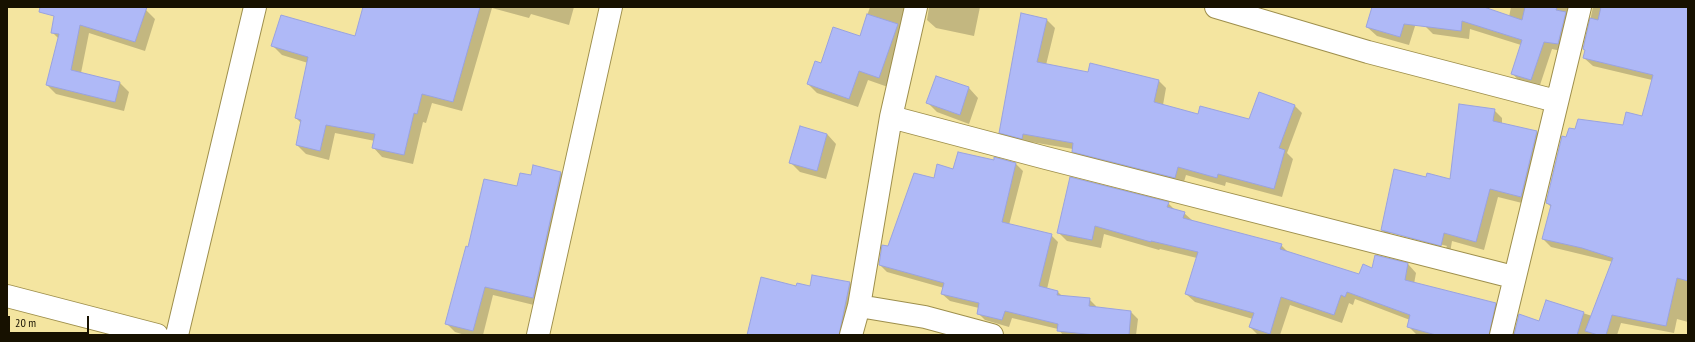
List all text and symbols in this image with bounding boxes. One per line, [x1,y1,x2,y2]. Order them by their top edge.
scale bar [10,308,91,334]
text: 20 m [15,315,36,330]

